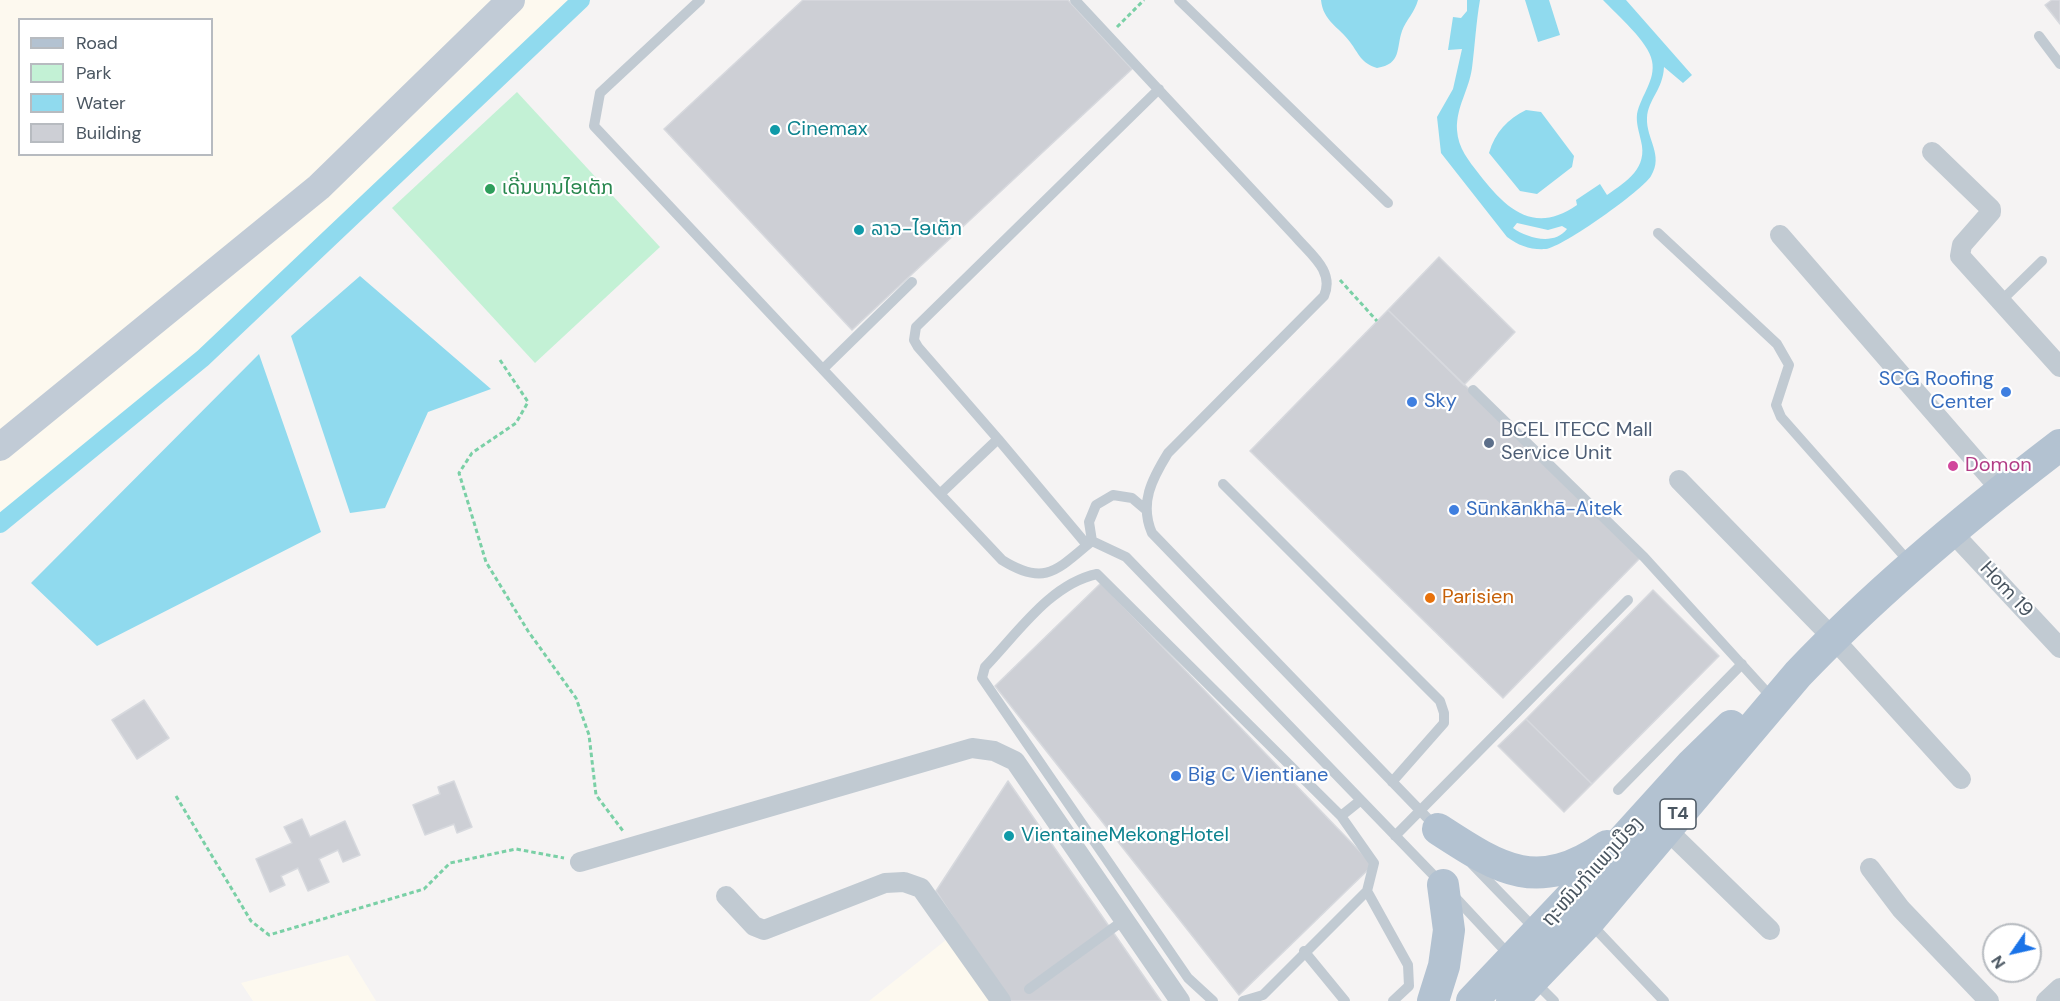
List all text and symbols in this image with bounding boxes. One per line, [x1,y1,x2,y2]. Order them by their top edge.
legend [18,18,213,156]
text: Road [76,31,118,55]
text: Park [76,61,112,85]
text: Water [76,91,126,115]
place label: Cinemax [787,118,868,142]
text: Building [76,121,141,145]
marker: Cinemax [768,123,782,137]
place label: ເດີ່ນບານໄອເຕັກ [502,177,613,201]
marker: ເດີ່ນບານໄອເຕັກ [483,182,497,196]
place label: ລາວ-ໄອເຕັກ [871,218,962,242]
marker: ລາວ-ໄອເຕັກ [852,223,866,237]
place label: SCG Roofing Center [1879,368,1994,415]
marker: SCG Roofing Center [1999,385,2013,399]
place label: Sky [1424,390,1457,414]
marker: Sky [1405,395,1419,409]
place label: BCEL ITECC Mall Service Unit [1501,419,1652,466]
marker: BCEL ITECC Mall Service Unit [1482,436,1496,450]
place label: Domon [1965,454,2032,478]
marker: Domon [1946,459,1960,473]
place label: Sūnkānkhā-Aitek [1466,498,1623,522]
marker: Sūnkānkhā-Aitek [1447,503,1461,517]
street label: Hom 19 [1974,557,2038,623]
place label: Parisien [1442,586,1514,610]
marker: Parisien [1423,591,1437,605]
place label: Big C Vientiane [1188,764,1328,788]
marker: Big C Vientiane [1169,769,1183,783]
road number: T4 [1660,799,1696,829]
street label: ຖະໜົນກຳແພງເມືອງ [1537,812,1649,932]
place label: VientaineMekongHotel [1021,824,1229,848]
marker: VientaineMekongHotel [1002,829,1016,843]
north arrow [1982,923,2042,983]
text: N [1986,952,2010,973]

